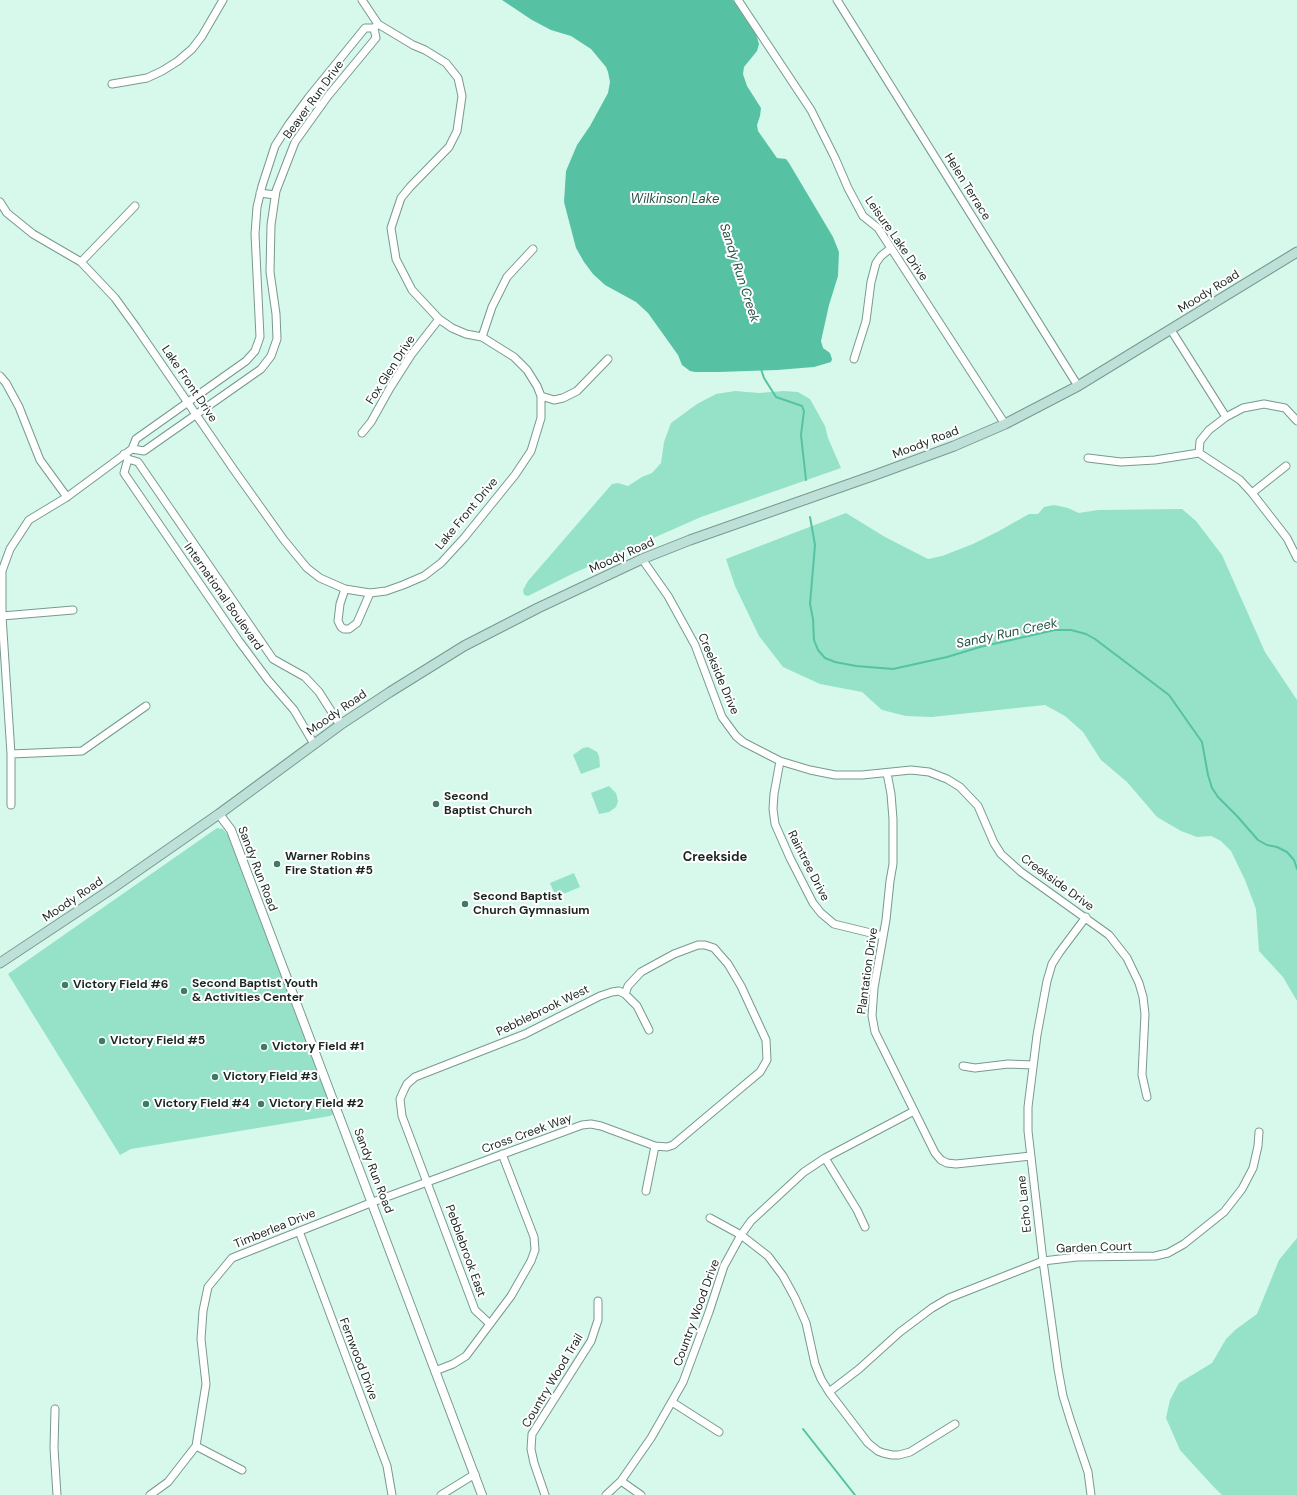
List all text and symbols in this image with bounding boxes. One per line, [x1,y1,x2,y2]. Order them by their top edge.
street label: Beaver Run Drive [281,58,347,142]
street label: Helen Terrace [941,151,993,223]
water label: Wilkinson Lake [631,192,719,208]
street label: Leisure Lake Drive [861,194,931,284]
water label: Sandy Run Creek [716,222,762,324]
street label: Moody Road [1176,267,1242,317]
street label: Fox Glen Drive [363,333,419,407]
street label: Lake Front Drive [158,343,220,425]
street label: Moody Road [891,424,961,462]
street label: Lake Front Drive [433,475,501,553]
street label: Moody Road [587,535,657,577]
street label: International Boulevard [181,541,265,653]
water label: Sandy Run Creek [955,616,1059,652]
street label: Creekside Drive [694,631,742,717]
street label: Moody Road [304,687,370,739]
place label: Second Baptist Church [444,790,532,818]
marker: Second Baptist Church [431,799,441,809]
street label: Sandy Run Road [234,825,280,913]
street label: Raintree Drive [784,828,832,904]
place label: Warner Robins Fire Station #5 [285,850,373,878]
district label: Creekside [683,850,747,866]
street label: Creekside Drive [1018,852,1096,914]
marker: Warner Robins Fire Station #5 [272,859,282,869]
street label: Moody Road [40,875,106,925]
place label: Second Baptist Church Gymnasium [473,890,590,918]
marker: Second Baptist Church Gymnasium [460,899,470,909]
street label: Plantation Drive [855,927,881,1015]
place label: Second Baptist Youth & Activities Center [192,977,318,1005]
place label: Victory Field #6 [73,978,168,992]
marker: Victory Field #6 [60,980,70,990]
street label: Pebblebrook West [494,982,592,1040]
marker: Second Baptist Youth & Activities Center [179,986,189,996]
place label: Victory Field #5 [110,1034,205,1048]
marker: Victory Field #5 [97,1036,107,1046]
place label: Victory Field #1 [272,1040,364,1054]
marker: Victory Field #1 [259,1042,269,1052]
place label: Victory Field #3 [223,1070,318,1084]
marker: Victory Field #3 [210,1072,220,1082]
place label: Victory Field #4 [154,1097,249,1111]
place label: Victory Field #2 [269,1097,364,1111]
marker: Victory Field #4 [141,1099,151,1109]
marker: Victory Field #2 [256,1099,266,1109]
street label: Cross Creek Way [480,1111,574,1157]
street label: Sandy Run Road [350,1127,396,1215]
street label: Echo Lane [1015,1175,1035,1233]
street label: Pebblebrook East [442,1203,488,1299]
street label: Timberlea Drive [232,1206,318,1252]
street label: Garden Court [1056,1239,1132,1257]
street label: Country Wood Drive [671,1258,723,1368]
street label: Fernwood Drive [336,1316,380,1402]
street label: Country Wood Trail [519,1331,587,1431]

